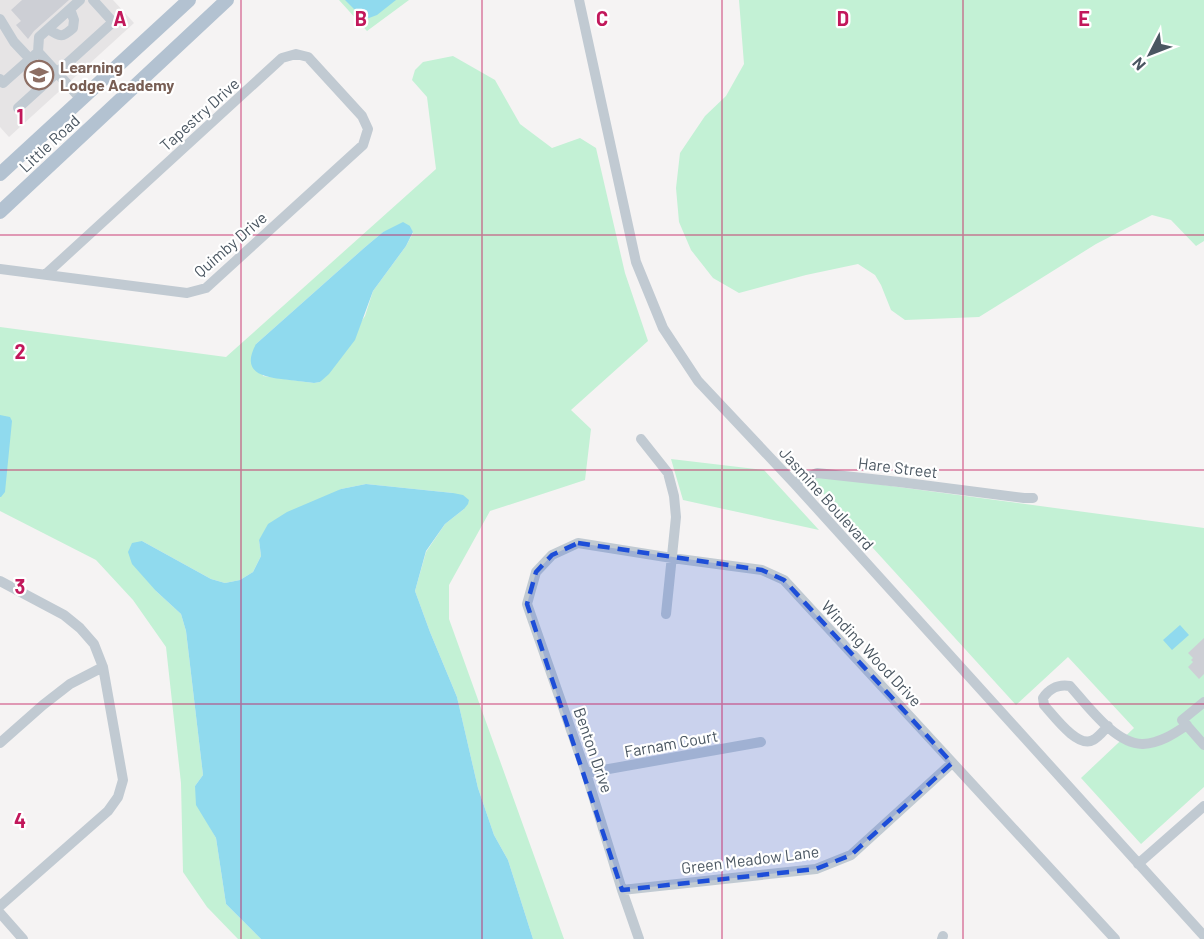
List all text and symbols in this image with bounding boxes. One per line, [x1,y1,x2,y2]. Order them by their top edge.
text: A [113,6,127,30]
text: B [355,6,367,30]
text: C [596,6,608,30]
text: D [837,6,849,30]
text: E [1078,6,1090,30]
north arrow [1120,24,1180,84]
text: N [1128,54,1149,75]
place label: Learning Lodge Academy [60,57,174,94]
school or university icon: Learning Lodge Academy [23,59,55,91]
street label: Tapestry Drive [155,73,243,155]
text: 1 [16,104,24,128]
street label: Little Road [15,110,83,176]
street label: Quimby Drive [190,207,270,281]
text: 2 [14,339,26,363]
street label: Jasmine Boulevard [776,443,878,553]
street label: Hare Street [857,453,939,481]
text: 3 [15,574,25,598]
street label: Winding Wood Drive [818,596,926,710]
street label: Benton Drive [571,705,617,795]
street label: Farnam Court [623,725,719,761]
text: 4 [14,808,26,832]
street label: Green Meadow Lane [680,841,820,877]

